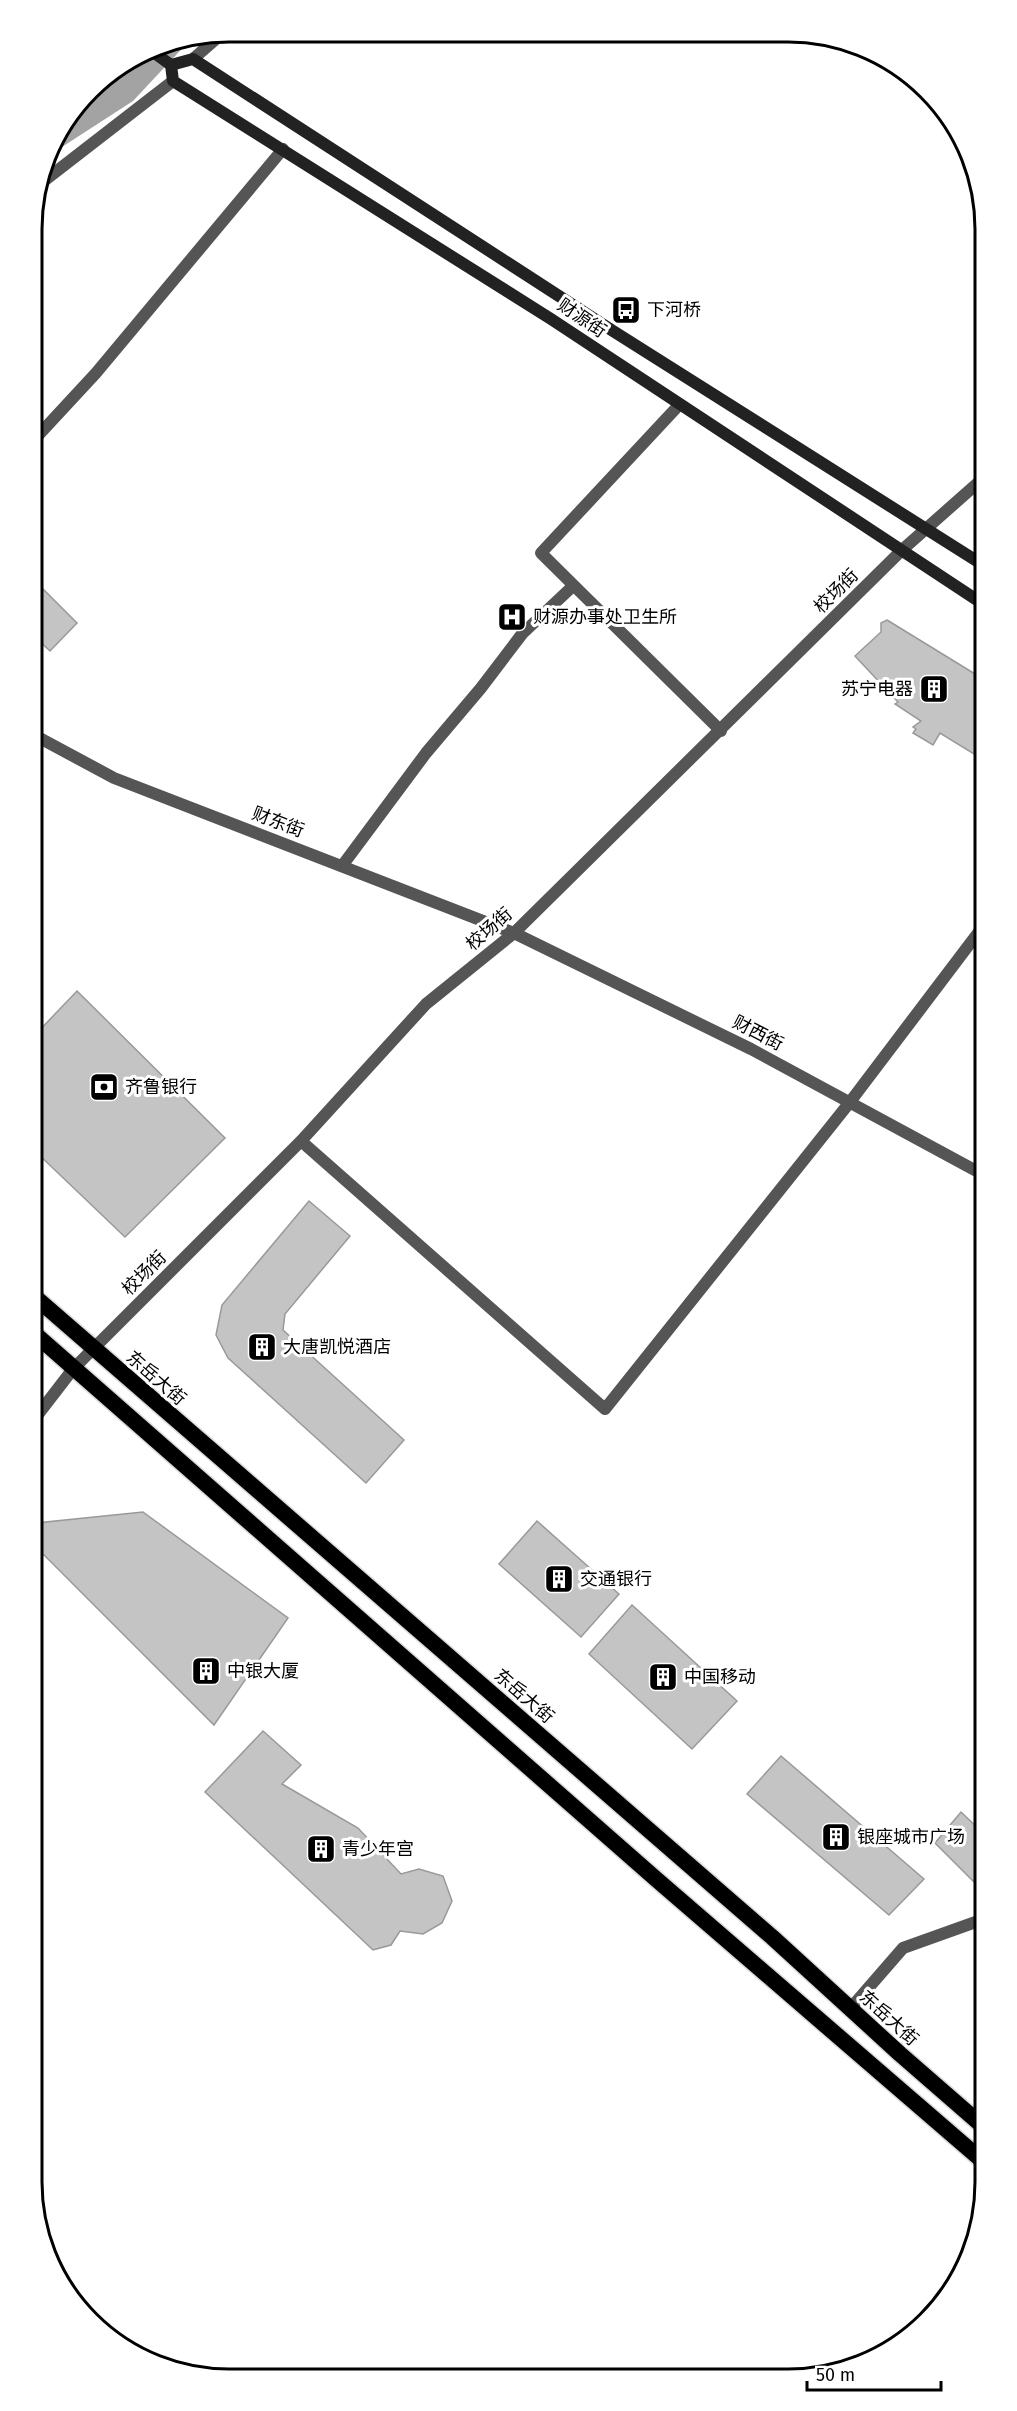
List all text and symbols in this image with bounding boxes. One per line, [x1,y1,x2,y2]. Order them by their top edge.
street label: 财源街 [553,294,611,342]
bus stop icon: 下河桥 [610,294,642,326]
place label: 下河桥 [647,299,701,321]
street label: 校场街 [809,564,863,618]
hospital icon: 财源办事处卫生所 [496,601,528,633]
place label: 财源办事处卫生所 [533,606,677,628]
building icon: 苏宁电器 [918,673,950,705]
place label: 苏宁电器 [841,678,913,700]
street label: 财东街 [249,802,307,842]
street label: 校场街 [461,903,517,955]
street label: 财西街 [729,1011,787,1055]
bank icon: 齐鲁银行 [88,1071,120,1103]
place label: 齐鲁银行 [125,1076,197,1098]
street label: 校场街 [117,1246,171,1300]
building icon: 大唐凯悦酒店 [246,1331,278,1363]
place label: 大唐凯悦酒店 [283,1336,391,1358]
street label: 东岳大街 [122,1346,190,1410]
building icon: 交通银行 [543,1563,575,1595]
place label: 交通银行 [580,1568,652,1590]
building icon: 中银大厦 [190,1655,222,1687]
place label: 中银大厦 [227,1660,299,1682]
building icon: 中国移动 [647,1661,679,1693]
street label: 东岳大街 [490,1664,558,1728]
place label: 中国移动 [684,1666,756,1688]
building icon: 银座城市广场 [820,1821,852,1853]
place label: 银座城市广场 [857,1826,965,1848]
building icon: 青少年宫 [305,1833,337,1865]
place label: 青少年宫 [342,1838,414,1860]
street label: 东岳大街 [855,1986,923,2050]
scale bar [807,2354,940,2392]
text: 50 m [816,2364,855,2386]

